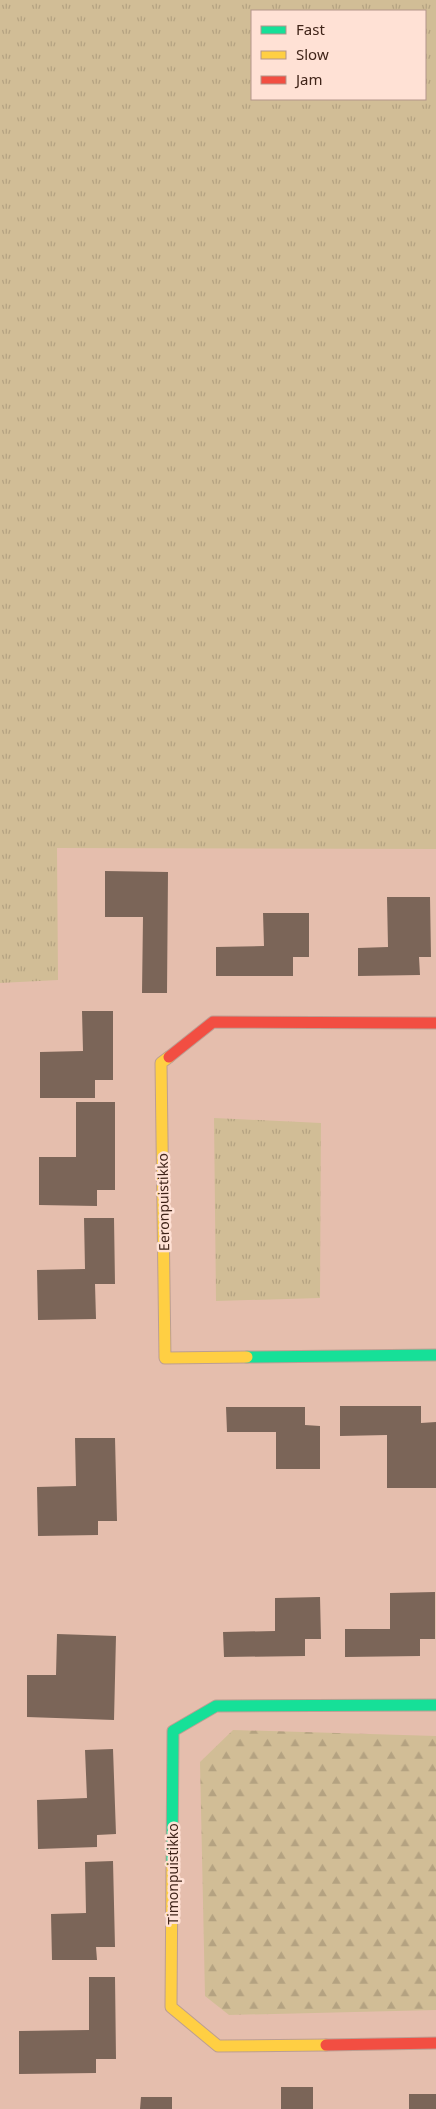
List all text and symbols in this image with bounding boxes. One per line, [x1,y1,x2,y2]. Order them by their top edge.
legend [251,10,426,100]
text: Fast [296,19,325,39]
text: Slow [296,44,329,64]
text: Jam [294,69,323,89]
street label: Eeronpuistikko [153,1153,173,1251]
street label: Timonpuistikko [163,1823,182,1925]

